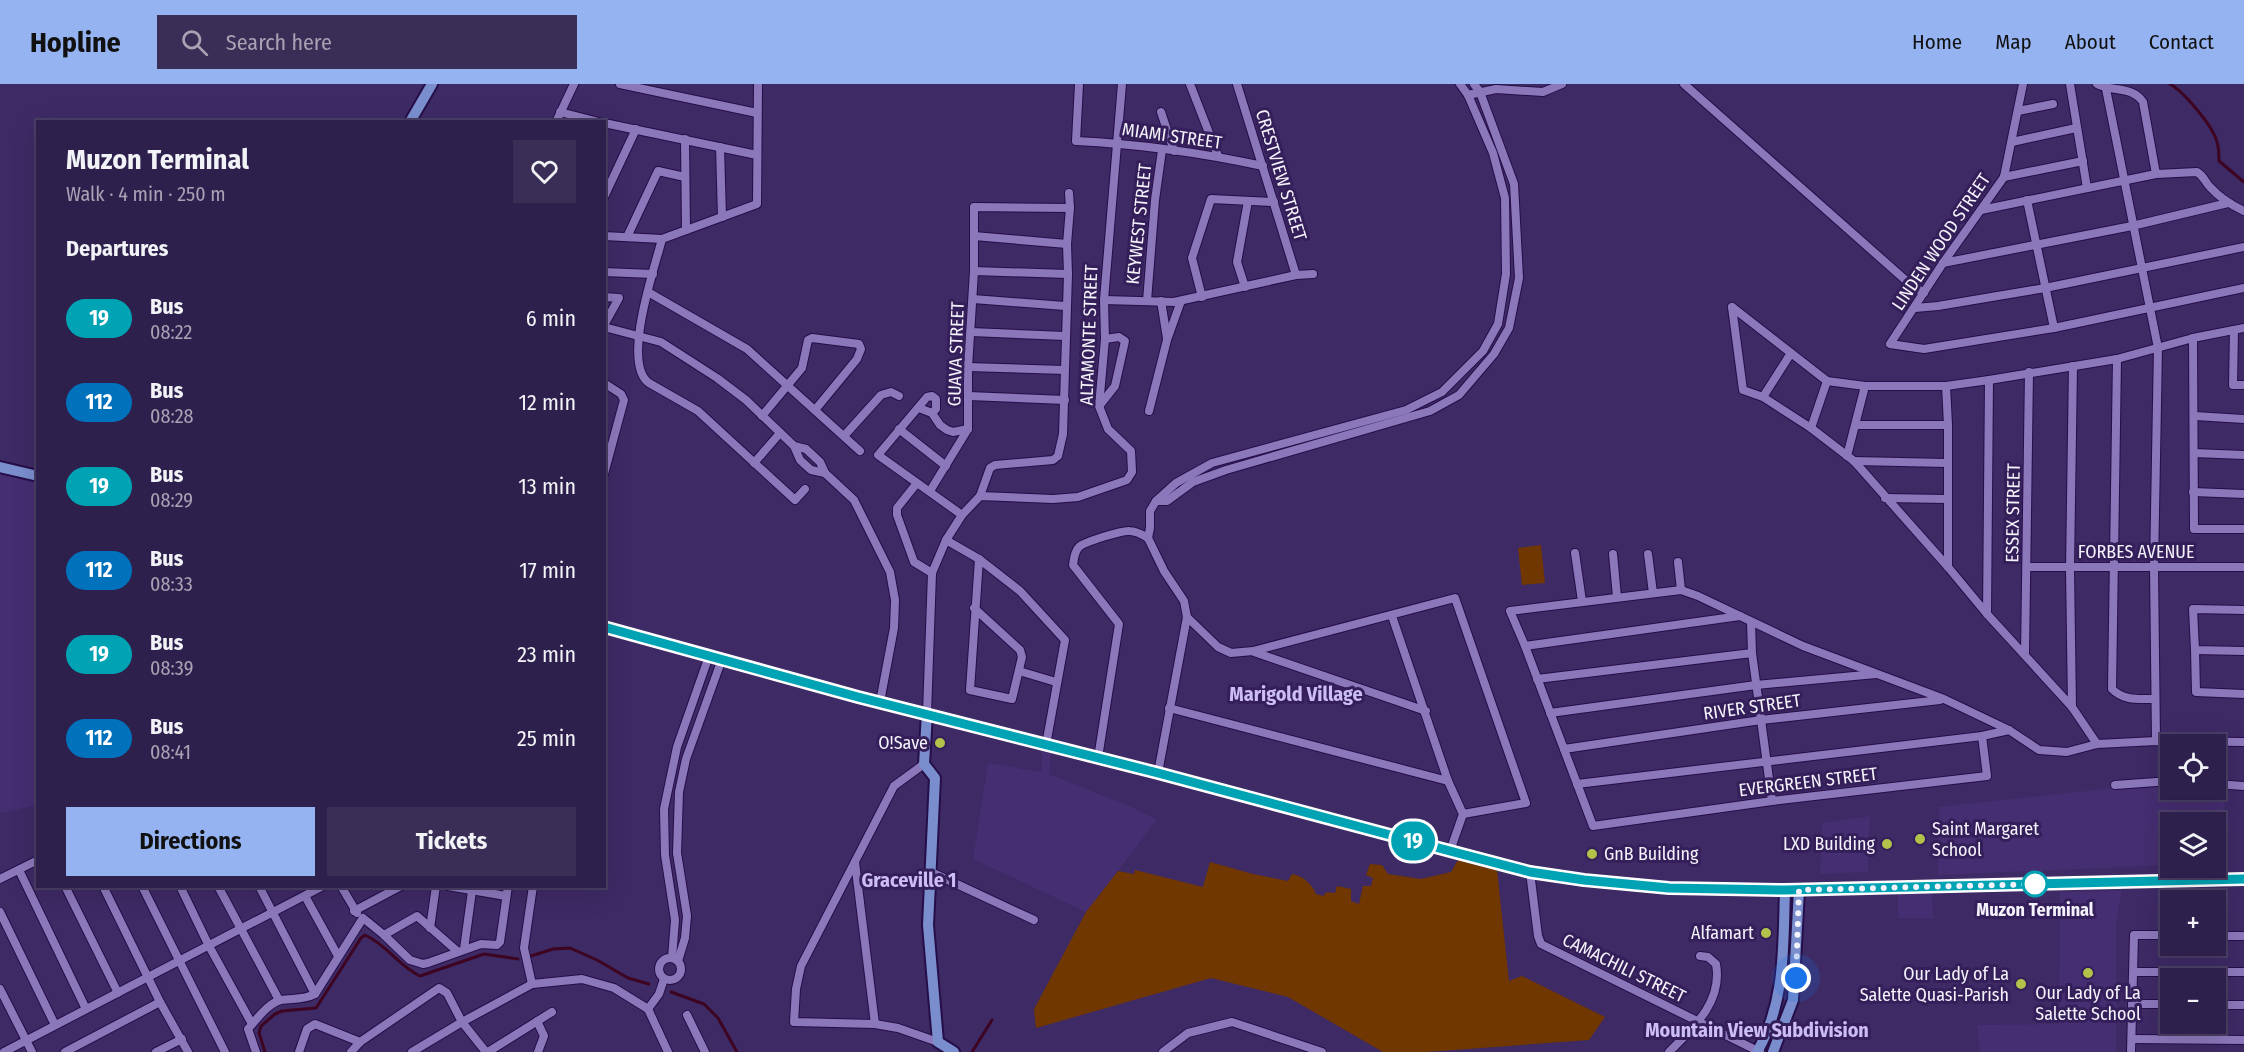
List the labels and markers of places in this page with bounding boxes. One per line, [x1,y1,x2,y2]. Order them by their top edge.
place label: O!Save [878,732,928,754]
marker: O!Save [933,736,947,750]
place label: Saint Margaret School [1932,818,2039,861]
marker: Saint Margaret School [1913,832,1927,846]
place label: LXD Building [1783,833,1876,855]
marker: LXD Building [1880,837,1894,851]
place label: GnB Building [1604,843,1699,865]
marker: GnB Building [1585,847,1599,861]
marker: Muzon Terminal [2022,871,2048,897]
place label: Muzon Terminal [1976,899,2094,921]
place label: Alfamart [1691,922,1754,944]
marker: Alfamart [1759,926,1773,940]
place label: Our Lady of La Salette Quasi-Parish [1860,963,2009,1006]
marker: Our Lady of La Salette School [2081,966,2095,980]
marker: Our Lady of La Salette Quasi-Parish [2014,977,2028,991]
place label: Our Lady of La Salette School [2035,982,2141,1025]

